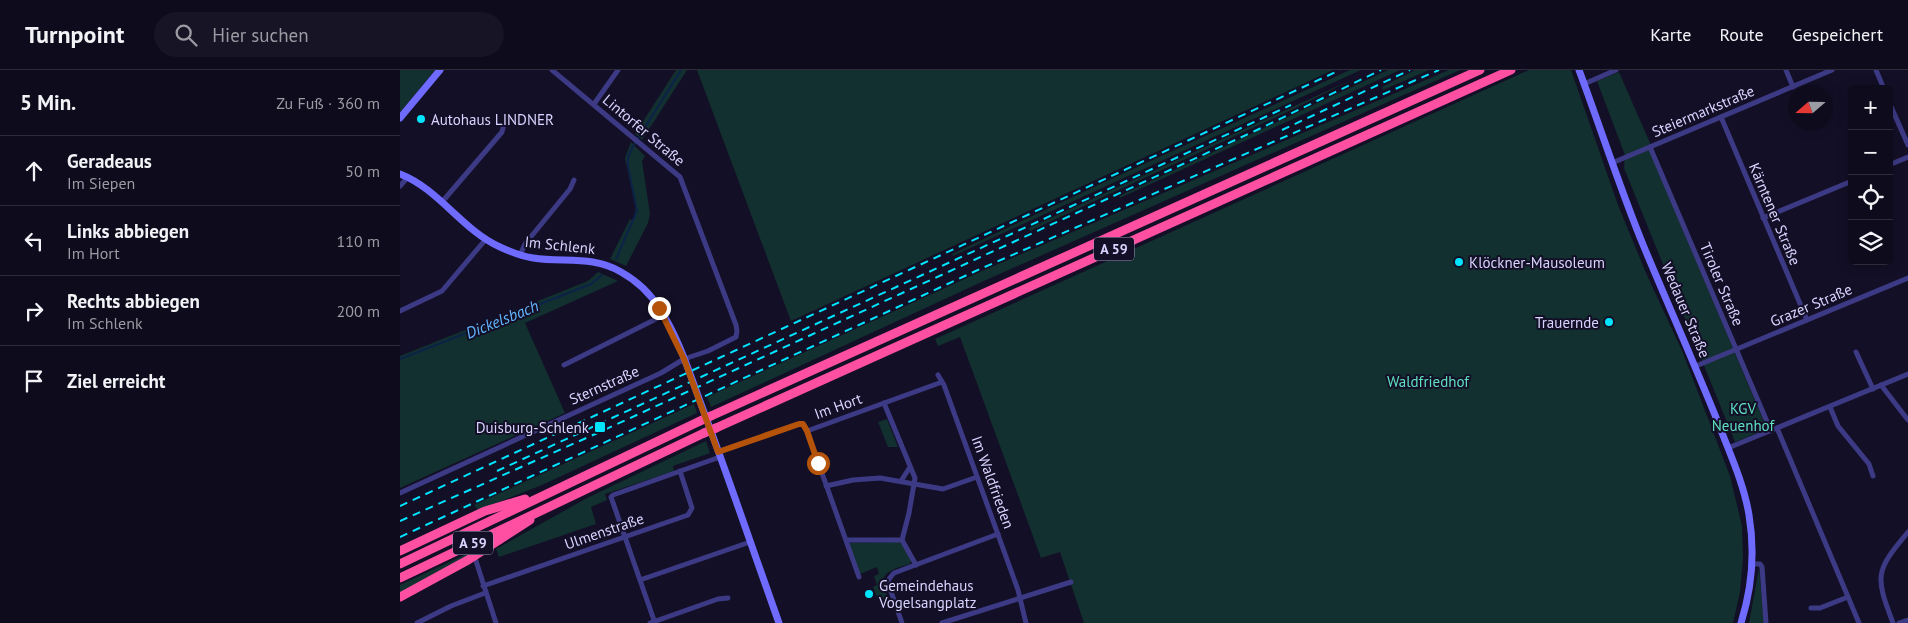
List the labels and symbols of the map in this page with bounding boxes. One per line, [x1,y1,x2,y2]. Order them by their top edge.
street label: Steiermarkstraße [1649,81,1757,141]
north arrow [1788,85,1833,130]
street label: Lintorfer Straße [599,90,689,170]
place label: Autohaus LINDNER [431,110,554,129]
marker: Autohaus LINDNER [415,113,427,125]
street label: Kärntener Straße [1745,160,1805,268]
street label: Im Schlenk [524,232,597,258]
road number: A 59 [1094,238,1134,260]
street label: Tiroler Straße [1696,239,1748,329]
place label: Klöckner-Mausoleum [1469,253,1605,272]
marker: Klöckner-Mausoleum [1453,256,1465,268]
street label: Wedauer Straße [1657,259,1715,361]
street label: Grazer Straße [1767,279,1855,331]
water label: Dickelsbach [463,295,541,343]
route end [648,297,671,320]
place label: Trauernde [1535,313,1599,332]
marker: Trauernde [1603,316,1615,328]
street label: Sternstraße [566,361,642,409]
park label: Waldfriedhof [1387,372,1470,391]
street label: Im Hort [812,389,864,423]
park label: KGV Neuenhof [1712,399,1775,435]
place label: Duisburg-Schlenk [476,418,590,437]
marker: Duisburg-Schlenk [593,420,607,434]
street label: Im Waldfrieden [967,433,1019,531]
route start [807,452,830,475]
street label: Ulmenstraße [562,509,646,553]
road number: A 59 [453,532,493,554]
place label: Gemeindehaus Vogelsangplatz [878,576,977,612]
marker: Gemeindehaus Vogelsangplatz [863,588,875,600]

